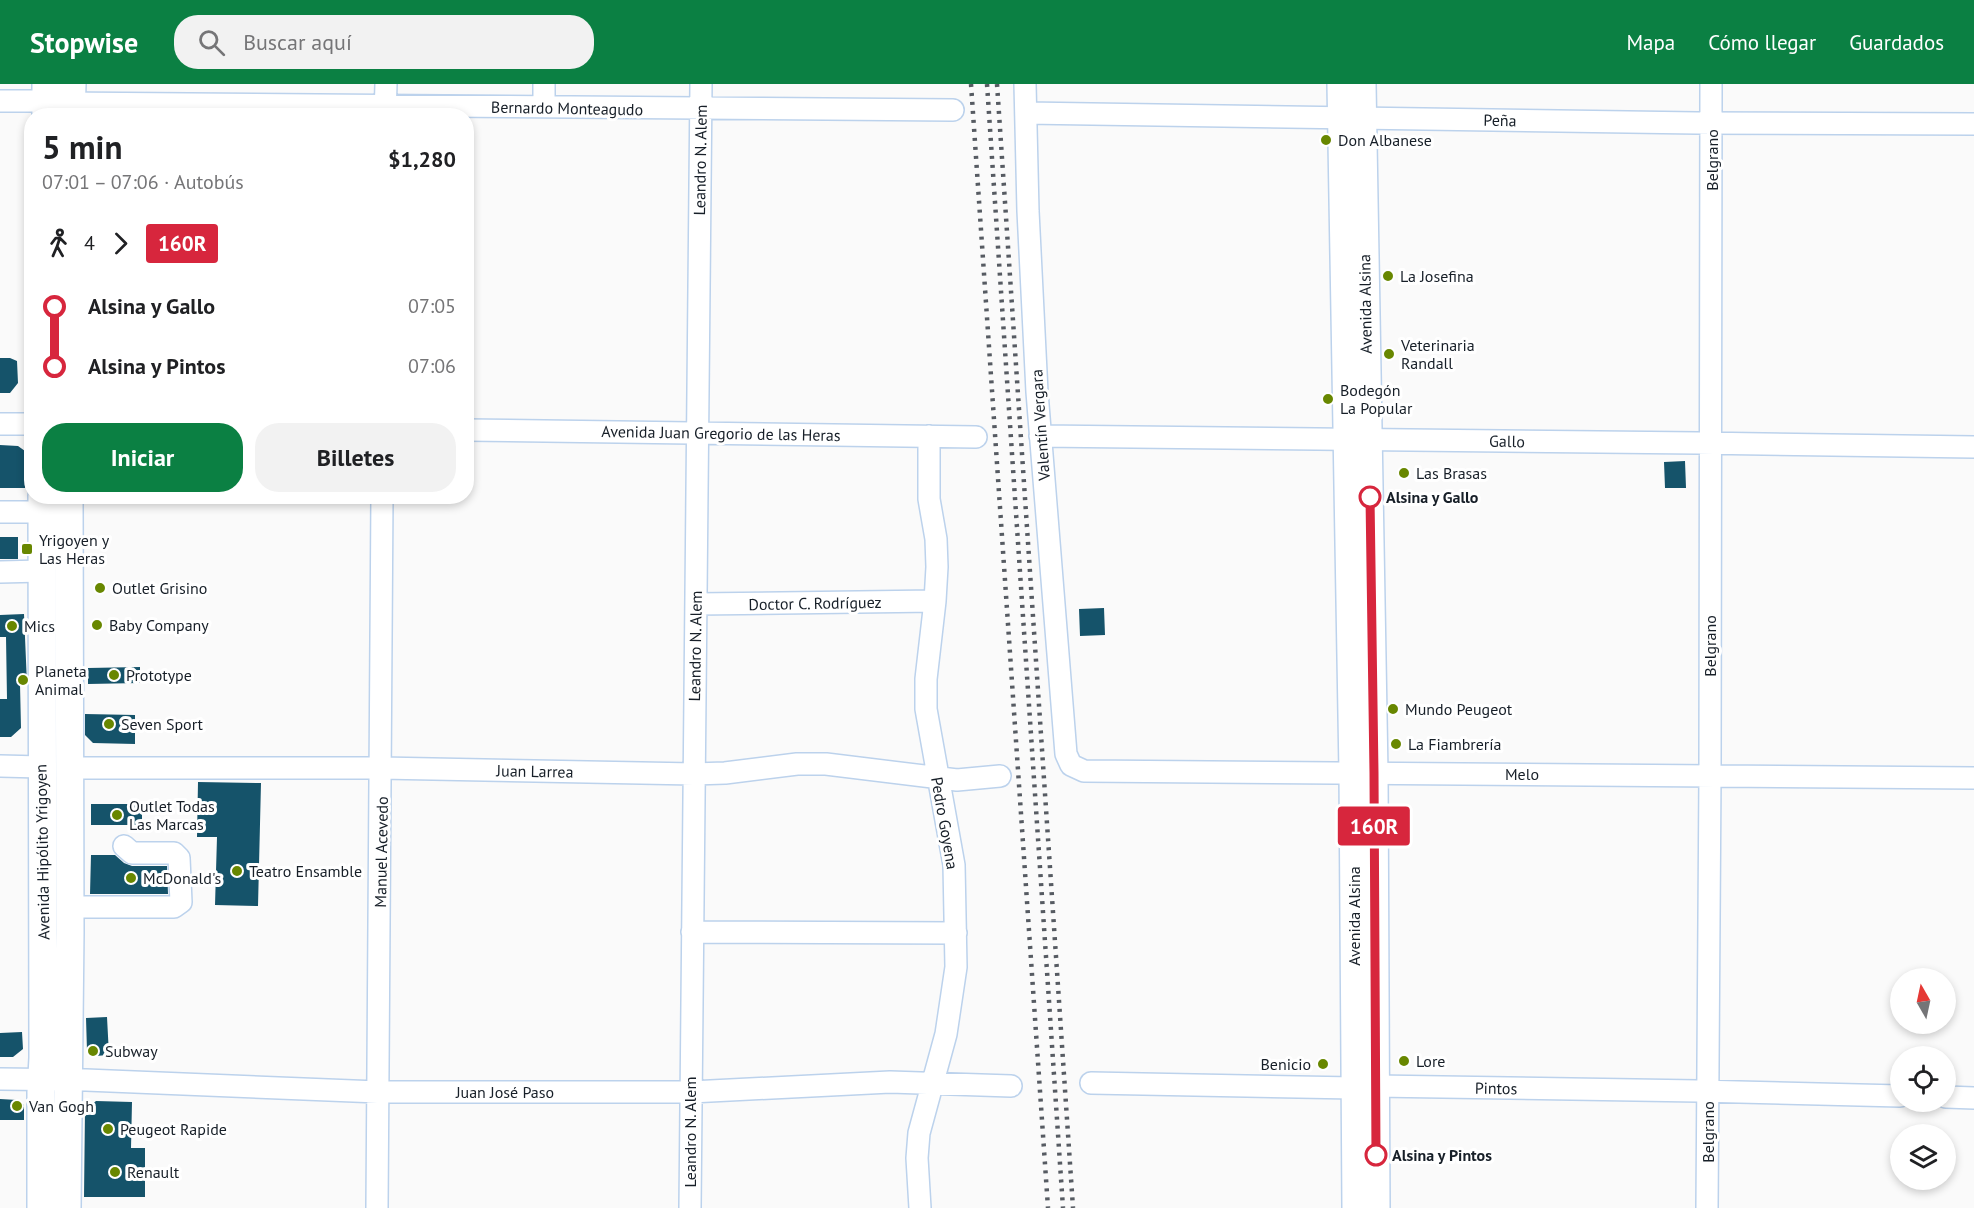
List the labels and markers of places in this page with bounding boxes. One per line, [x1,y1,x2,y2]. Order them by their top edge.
place label: Don Albanese [1338,130,1432,150]
marker: Don Albanese [1319,133,1333,147]
place label: La Josefina [1400,266,1474,286]
marker: La Josefina [1381,269,1395,283]
place label: Veterinaria Randall [1400,335,1475,373]
marker: Veterinaria Randall [1382,347,1396,361]
place label: Bodegón La Popular [1340,380,1413,418]
marker: Bodegón La Popular [1321,392,1335,406]
place label: Las Brasas [1416,463,1487,483]
marker: Las Brasas [1397,466,1411,480]
marker: Alsina y Gallo [1359,486,1381,508]
place label: Alsina y Gallo [1386,487,1479,507]
place label: Yrigoyen y Las Heras [39,530,110,568]
marker: Yrigoyen y Las Heras [20,542,34,556]
place label: Outlet Grisino [112,578,207,598]
marker: Outlet Grisino [93,581,107,595]
place label: Baby Company [109,615,209,635]
place label: Mics [24,616,55,636]
marker: Baby Company [90,618,104,632]
marker: Mics [5,619,19,633]
place label: Planeta Animal [35,661,87,699]
place label: Prototype [126,665,192,685]
marker: Prototype [107,668,121,682]
marker: Planeta Animal [16,673,30,687]
place label: Mundo Peugeot [1405,699,1513,719]
marker: Mundo Peugeot [1386,702,1400,716]
place label: Seven Sport [121,714,204,734]
marker: Seven Sport [102,717,116,731]
place label: La Fiambrería [1408,734,1502,754]
marker: La Fiambrería [1389,737,1403,751]
place label: Outlet Todas Las Marcas [129,796,215,834]
marker: Outlet Todas Las Marcas [110,808,124,822]
place label: Teatro Ensamble [249,861,362,881]
marker: Teatro Ensamble [230,864,244,878]
place label: McDonald's [143,868,221,888]
marker: McDonald's [124,871,138,885]
place label: Subway [105,1041,158,1061]
marker: Subway [86,1044,100,1058]
place label: Lore [1416,1051,1445,1071]
place label: Benicio [1260,1054,1311,1074]
marker: Lore [1397,1054,1411,1068]
marker: Benicio [1316,1057,1330,1071]
place label: Van Gogh [28,1096,94,1116]
marker: Van Gogh [10,1099,24,1113]
place label: Peugeot Rapide [120,1119,227,1139]
marker: Peugeot Rapide [101,1122,115,1136]
marker: Alsina y Pintos [1365,1144,1387,1166]
place label: Alsina y Pintos [1392,1145,1492,1165]
place label: Renault [127,1162,180,1182]
marker: Renault [108,1165,122,1179]

